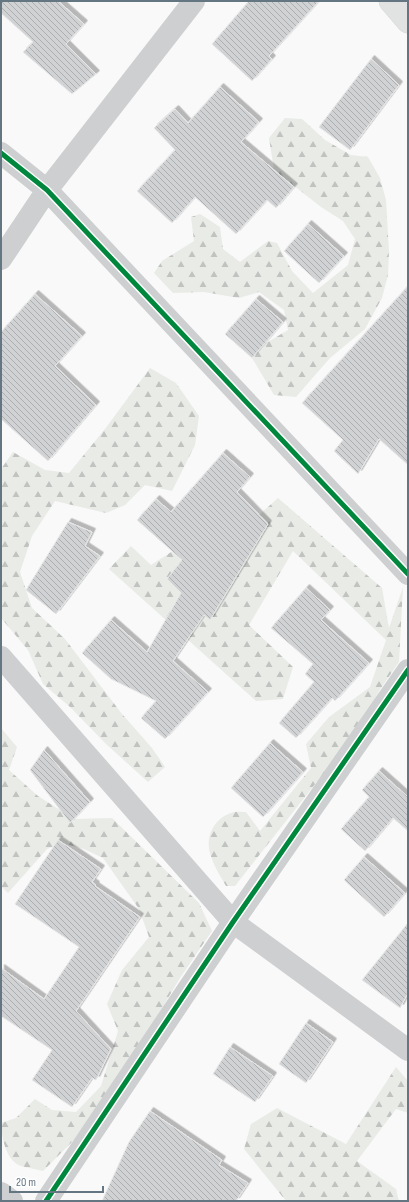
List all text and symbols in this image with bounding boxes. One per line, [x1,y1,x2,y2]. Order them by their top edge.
scale bar [10,1168,103,1194]
text: 20 m [16,1175,36,1190]

